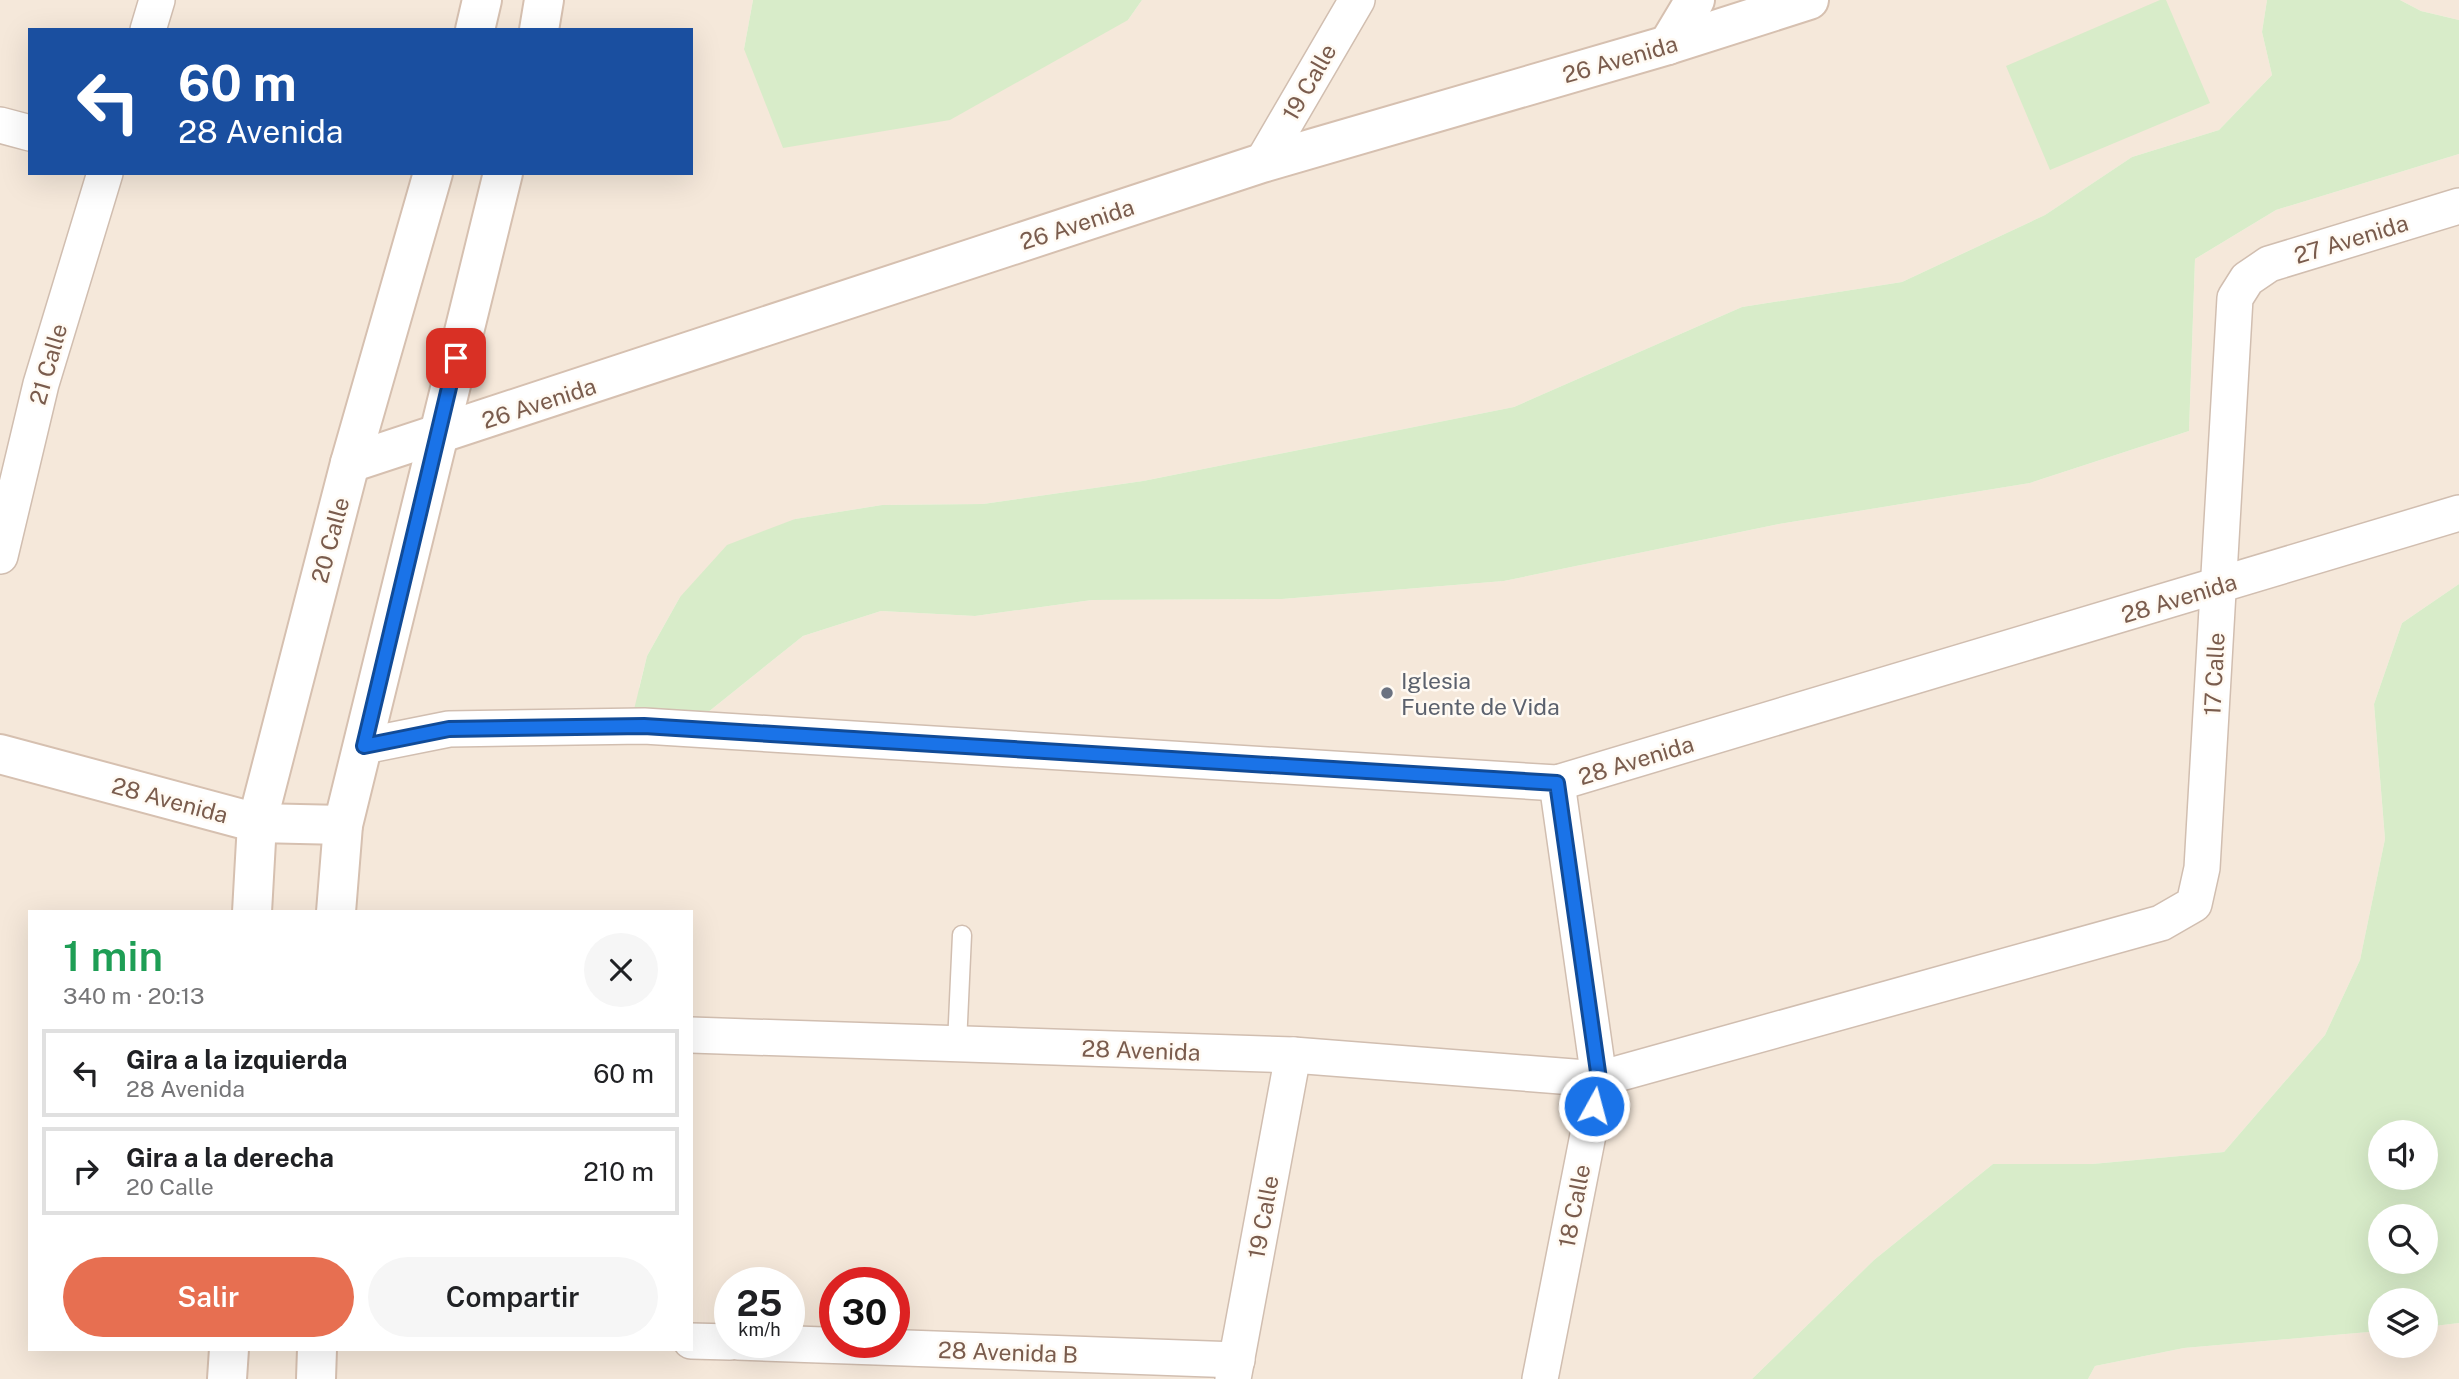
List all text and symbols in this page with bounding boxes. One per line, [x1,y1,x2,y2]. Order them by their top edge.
street label: 26 Avenida [1559,30,1681,88]
street label: 19 Calle [1276,39,1342,125]
text: 60 m [178,54,297,112]
icon: left [63,56,154,147]
text: 28 Avenida [178,113,343,150]
street label: 26 Avenida [1017,193,1137,255]
street label: 27 Avenida [2291,209,2411,269]
street label: 21 Calle [24,320,72,408]
pin [426,328,486,388]
icon: arrive [437,339,475,377]
street label: 26 Avenida [479,372,599,434]
street label: 20 Calle [306,494,354,586]
street label: 28 Avenida [2118,568,2240,628]
street label: 17 Calle [2198,632,2230,716]
place label: Iglesia Fuente de Vida [1401,667,1560,720]
marker: Iglesia Fuente de Vida [1379,685,1395,701]
street label: 28 Avenida [1575,730,1697,790]
street label: 28 Avenida [109,772,231,828]
text: 1 min [63,931,163,980]
button: close [584,933,658,1007]
text: 340 m · 20:13 [63,982,205,1009]
street label: 28 Avenida [1081,1034,1201,1066]
text: Gira a la izquierda [126,1044,348,1075]
icon: left [67,1054,105,1092]
text: 60 m [593,1058,654,1089]
position arrow [1557,1069,1631,1143]
text: 28 Avenida [126,1075,245,1102]
map controls [2368,1120,2438,1358]
button: sound [2368,1120,2438,1190]
text: Gira a la derecha [126,1142,334,1173]
icon: right [67,1152,105,1190]
text: 210 m [583,1156,654,1187]
street label: 18 Calle [1553,1162,1595,1250]
text: 20 Calle [126,1173,214,1200]
street label: 19 Calle [1242,1173,1284,1261]
button: search [2368,1204,2438,1274]
button: Salir [63,1257,354,1337]
button: Compartir [368,1257,658,1337]
speed limit sign: 30 [819,1267,910,1358]
text: 25 [737,1283,782,1324]
button: layers [2368,1288,2438,1358]
text: km/h [738,1319,781,1340]
street label: 28 Avenida B [938,1336,1078,1368]

